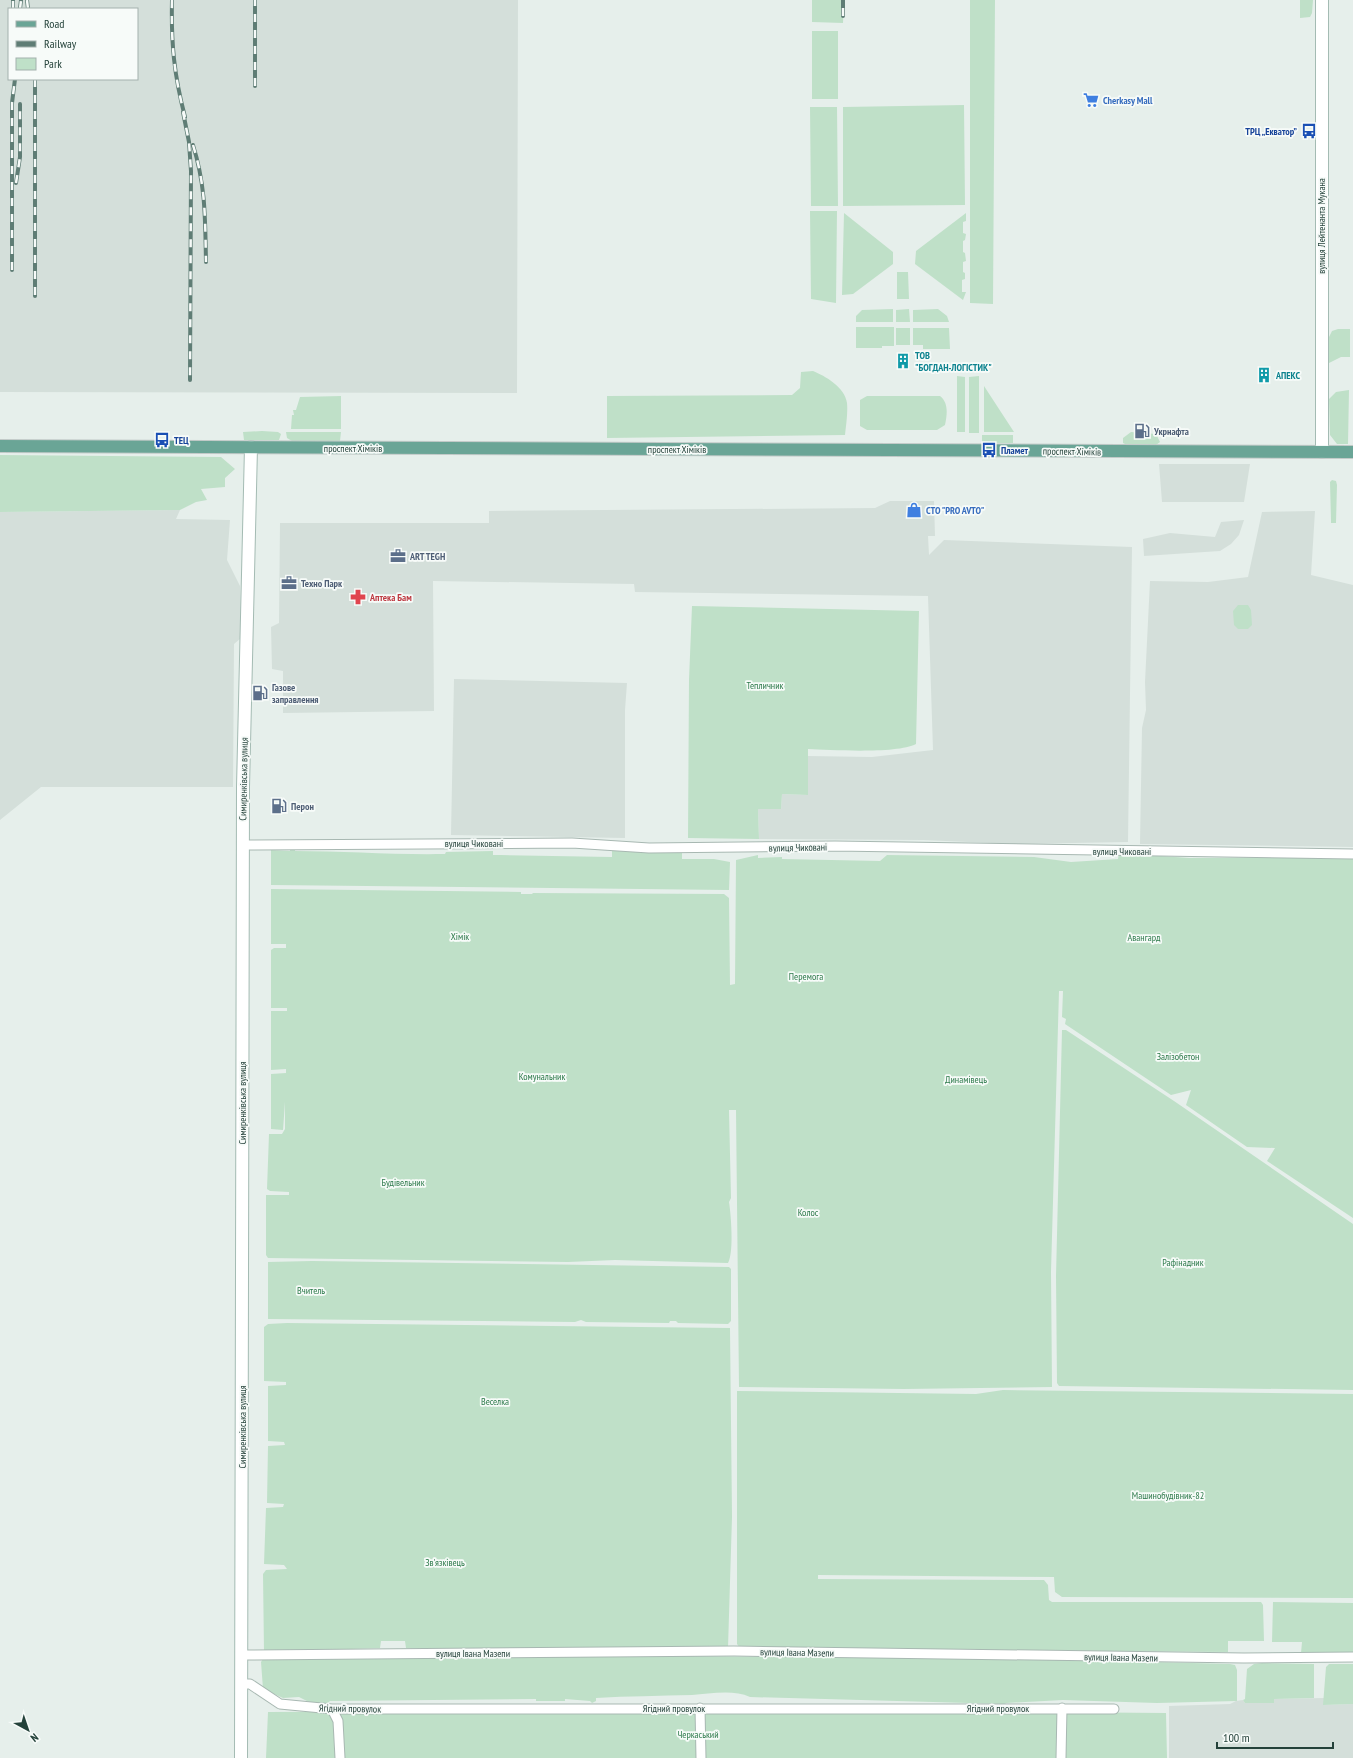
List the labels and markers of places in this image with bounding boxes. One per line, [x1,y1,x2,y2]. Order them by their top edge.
supermarket icon: Cherkasy Mall [1082,91,1100,109]
place label: Cherkasy Mall [1103,94,1153,107]
bus stop icon: ТРЦ „Екватор” [1300,122,1318,140]
place label: ТРЦ „Екватор” [1245,125,1298,138]
place label: ТОВ "БОГДАН-ЛОГІСТИК" [915,349,992,374]
building icon: ТОВ "БОГДАН-ЛОГІСТИК" [894,352,912,370]
building icon: АПЕКС [1255,366,1273,384]
place label: АПЕКС [1275,369,1301,382]
fuel station icon: Укрнафта [1133,422,1151,440]
place label: Укрнафта [1153,425,1189,438]
bus stop icon: ТЕЦ [153,431,171,449]
place label: ТЕЦ [174,434,189,447]
bus stop icon: Пламет [980,441,998,459]
place label: Пламет [1001,444,1029,457]
shop icon: СТО "PRO AVTO" [905,501,923,519]
place label: СТО "PRO AVTO" [926,504,985,517]
office icon: ART TEGH [389,547,407,565]
place label: ART TEGH [409,550,445,563]
office icon: Техно Парк [280,574,298,592]
place label: Техно Парк [301,577,343,590]
pharmacy icon: Аптека Бам [349,588,367,606]
place label: Аптека Бам [369,591,412,604]
place label: Газове заправлення [272,681,319,706]
fuel station icon: Газове заправлення [251,684,269,702]
fuel station icon: Перон [270,797,288,815]
place label: Перон [291,800,314,813]

